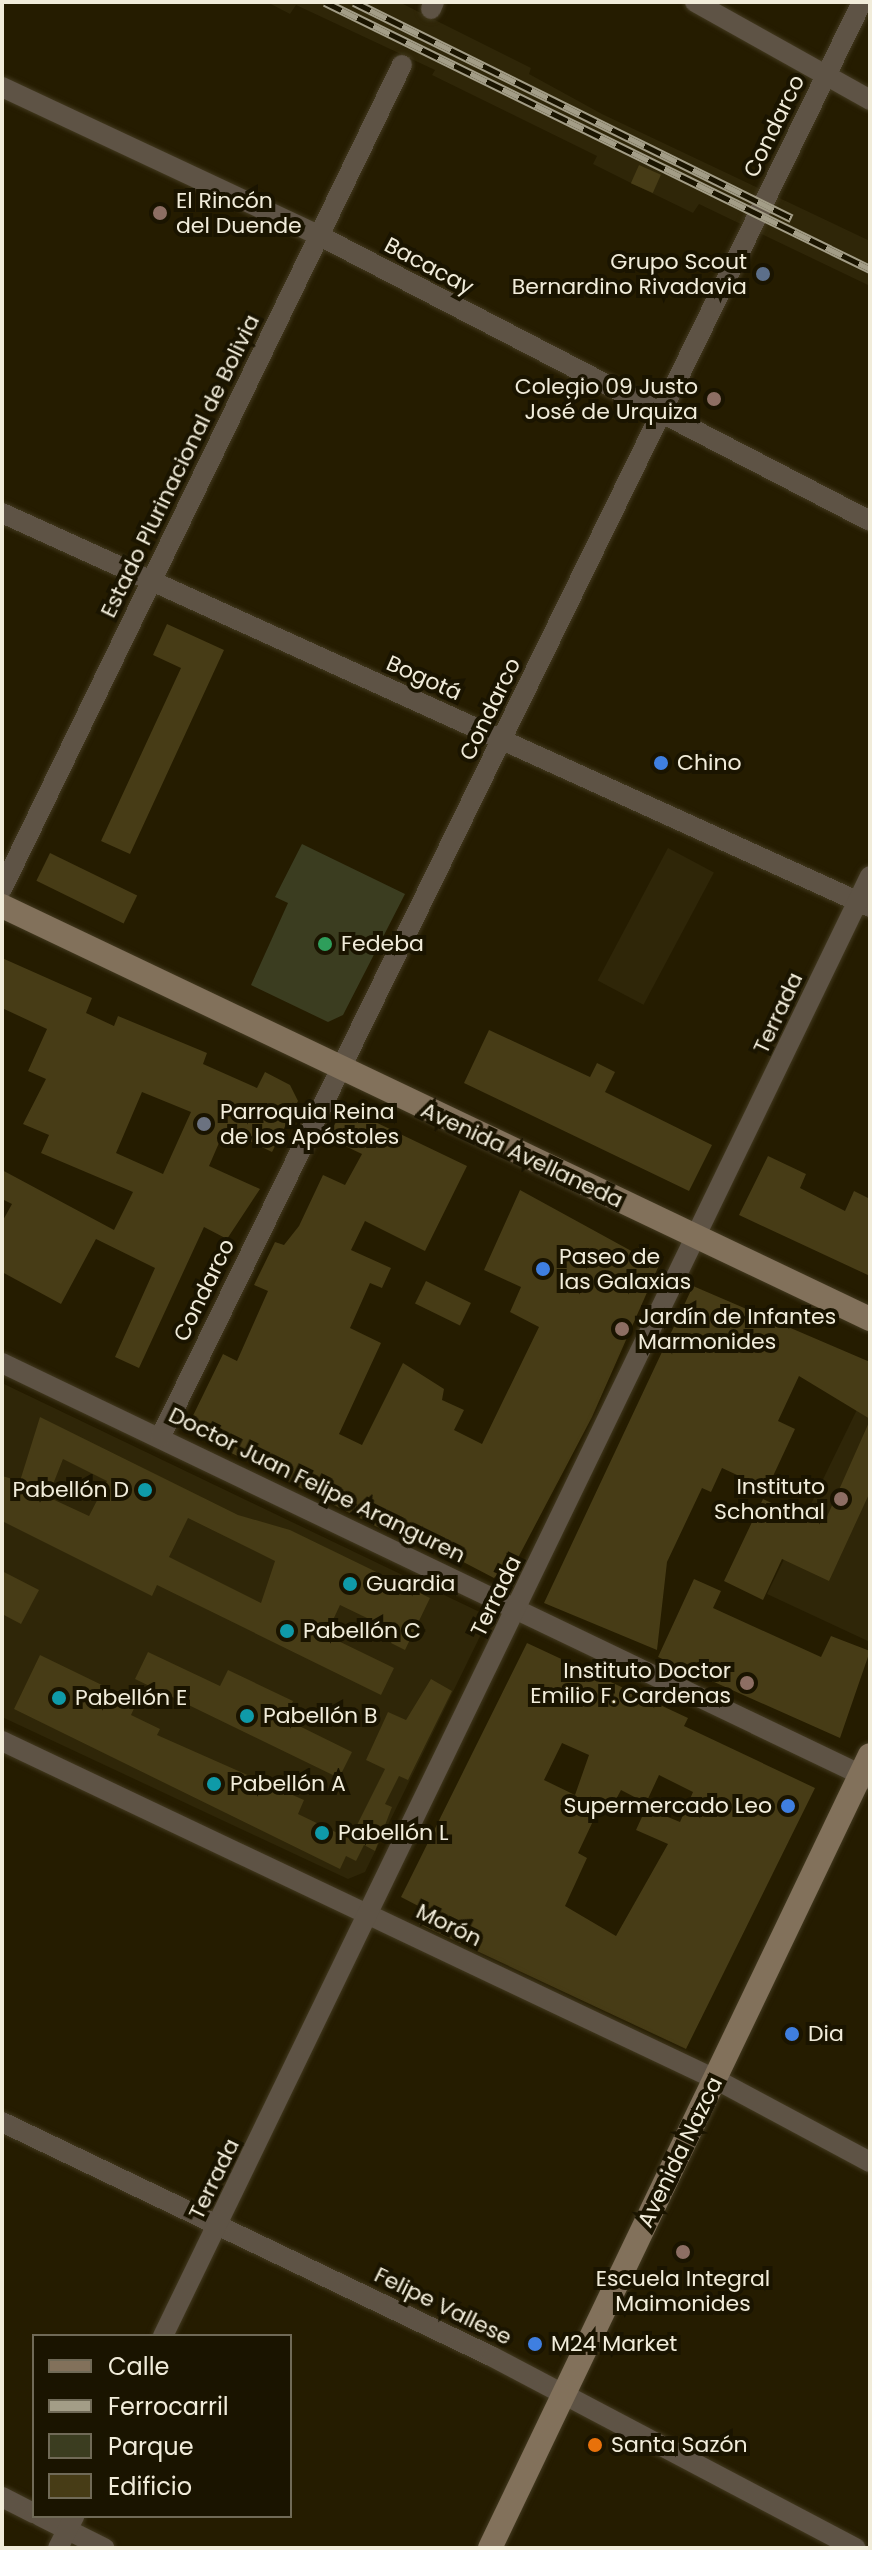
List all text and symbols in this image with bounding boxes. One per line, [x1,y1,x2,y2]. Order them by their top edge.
street label: Condarco [738,71,810,181]
place label: El Rincón del Duende [176,187,302,238]
marker: El Rincón del Duende [151,204,169,222]
street label: Bacacay [380,232,478,300]
place label: Grupo Scout Bernardino Rivadavia [512,248,747,300]
marker: Grupo Scout Bernardino Rivadavia [754,265,772,283]
street label: Estado Plurinacional de Bolivia [95,310,265,622]
place label: Colegio 09 Justo José de Urquiza [515,373,698,424]
marker: Colegio 09 Justo José de Urquiza [705,390,723,408]
street label: Bogotá [382,650,466,706]
street label: Condarco [454,654,526,764]
place label: Chino [677,750,742,776]
marker: Chino [652,754,670,772]
place label: Fedeba [341,931,424,957]
marker: Fedeba [316,935,334,953]
street label: Terrada [748,968,808,1058]
street label: Avenida Avellaneda [417,1097,627,1213]
place label: Parroquia Reina de los Apóstoles [220,1098,399,1150]
marker: Parroquia Reina de los Apóstoles [195,1115,213,1133]
street label: Condarco [168,1235,240,1345]
place label: Paseo de las Galaxias [559,1243,691,1294]
marker: Paseo de las Galaxias [534,1260,552,1278]
place label: Jardín de Infantes Marmonides [638,1303,836,1354]
marker: Jardín de Infantes Marmonides [613,1320,631,1338]
street label: Doctor Juan Felipe Aranguren [164,1402,470,1568]
place label: Instituto Schonthal [714,1473,825,1524]
place label: Pabellón D [12,1477,129,1503]
marker: Pabellón D [136,1481,154,1499]
marker: Instituto Schonthal [832,1490,850,1508]
street label: Terrada [465,1551,527,1641]
place label: Guardia [366,1571,455,1597]
marker: Guardia [341,1575,359,1593]
place label: Pabellón C [303,1618,421,1644]
marker: Pabellón C [278,1622,296,1640]
place label: Instituto Doctor Emilio F. Cardenas [530,1657,731,1708]
marker: Instituto Doctor Emilio F. Cardenas [738,1674,756,1692]
place label: Pabellón E [75,1685,187,1711]
marker: Pabellón E [50,1689,68,1707]
place label: Pabellón B [263,1703,377,1729]
marker: Pabellón B [238,1707,256,1725]
place label: Pabellón A [230,1771,346,1797]
marker: Pabellón A [205,1775,223,1793]
place label: Supermercado Leo [564,1793,772,1819]
marker: Supermercado Leo [779,1797,797,1815]
place label: Pabellón L [338,1820,448,1846]
marker: Pabellón L [313,1824,331,1842]
street label: Morón [412,1898,486,1952]
place label: Dia [808,2021,844,2047]
marker: Dia [783,2025,801,2043]
street label: Avenida Nazca [632,2072,728,2232]
street label: Terrada [183,2134,245,2224]
marker: Escuela Integral Maimonides [674,2243,692,2261]
street label: Felipe Vallese [370,2261,516,2351]
place label: Escuela Integral Maimonides [596,2265,770,2316]
place label: M24 Market [551,2331,677,2357]
legend [32,2334,292,2518]
marker: M24 Market [526,2335,544,2353]
text: Calle [108,2350,169,2383]
text: Ferrocarril [108,2390,229,2423]
text: Parque [108,2430,194,2463]
place label: Santa Sazón [611,2432,748,2458]
marker: Santa Sazón [586,2436,604,2454]
text: Edificio [108,2470,192,2503]

